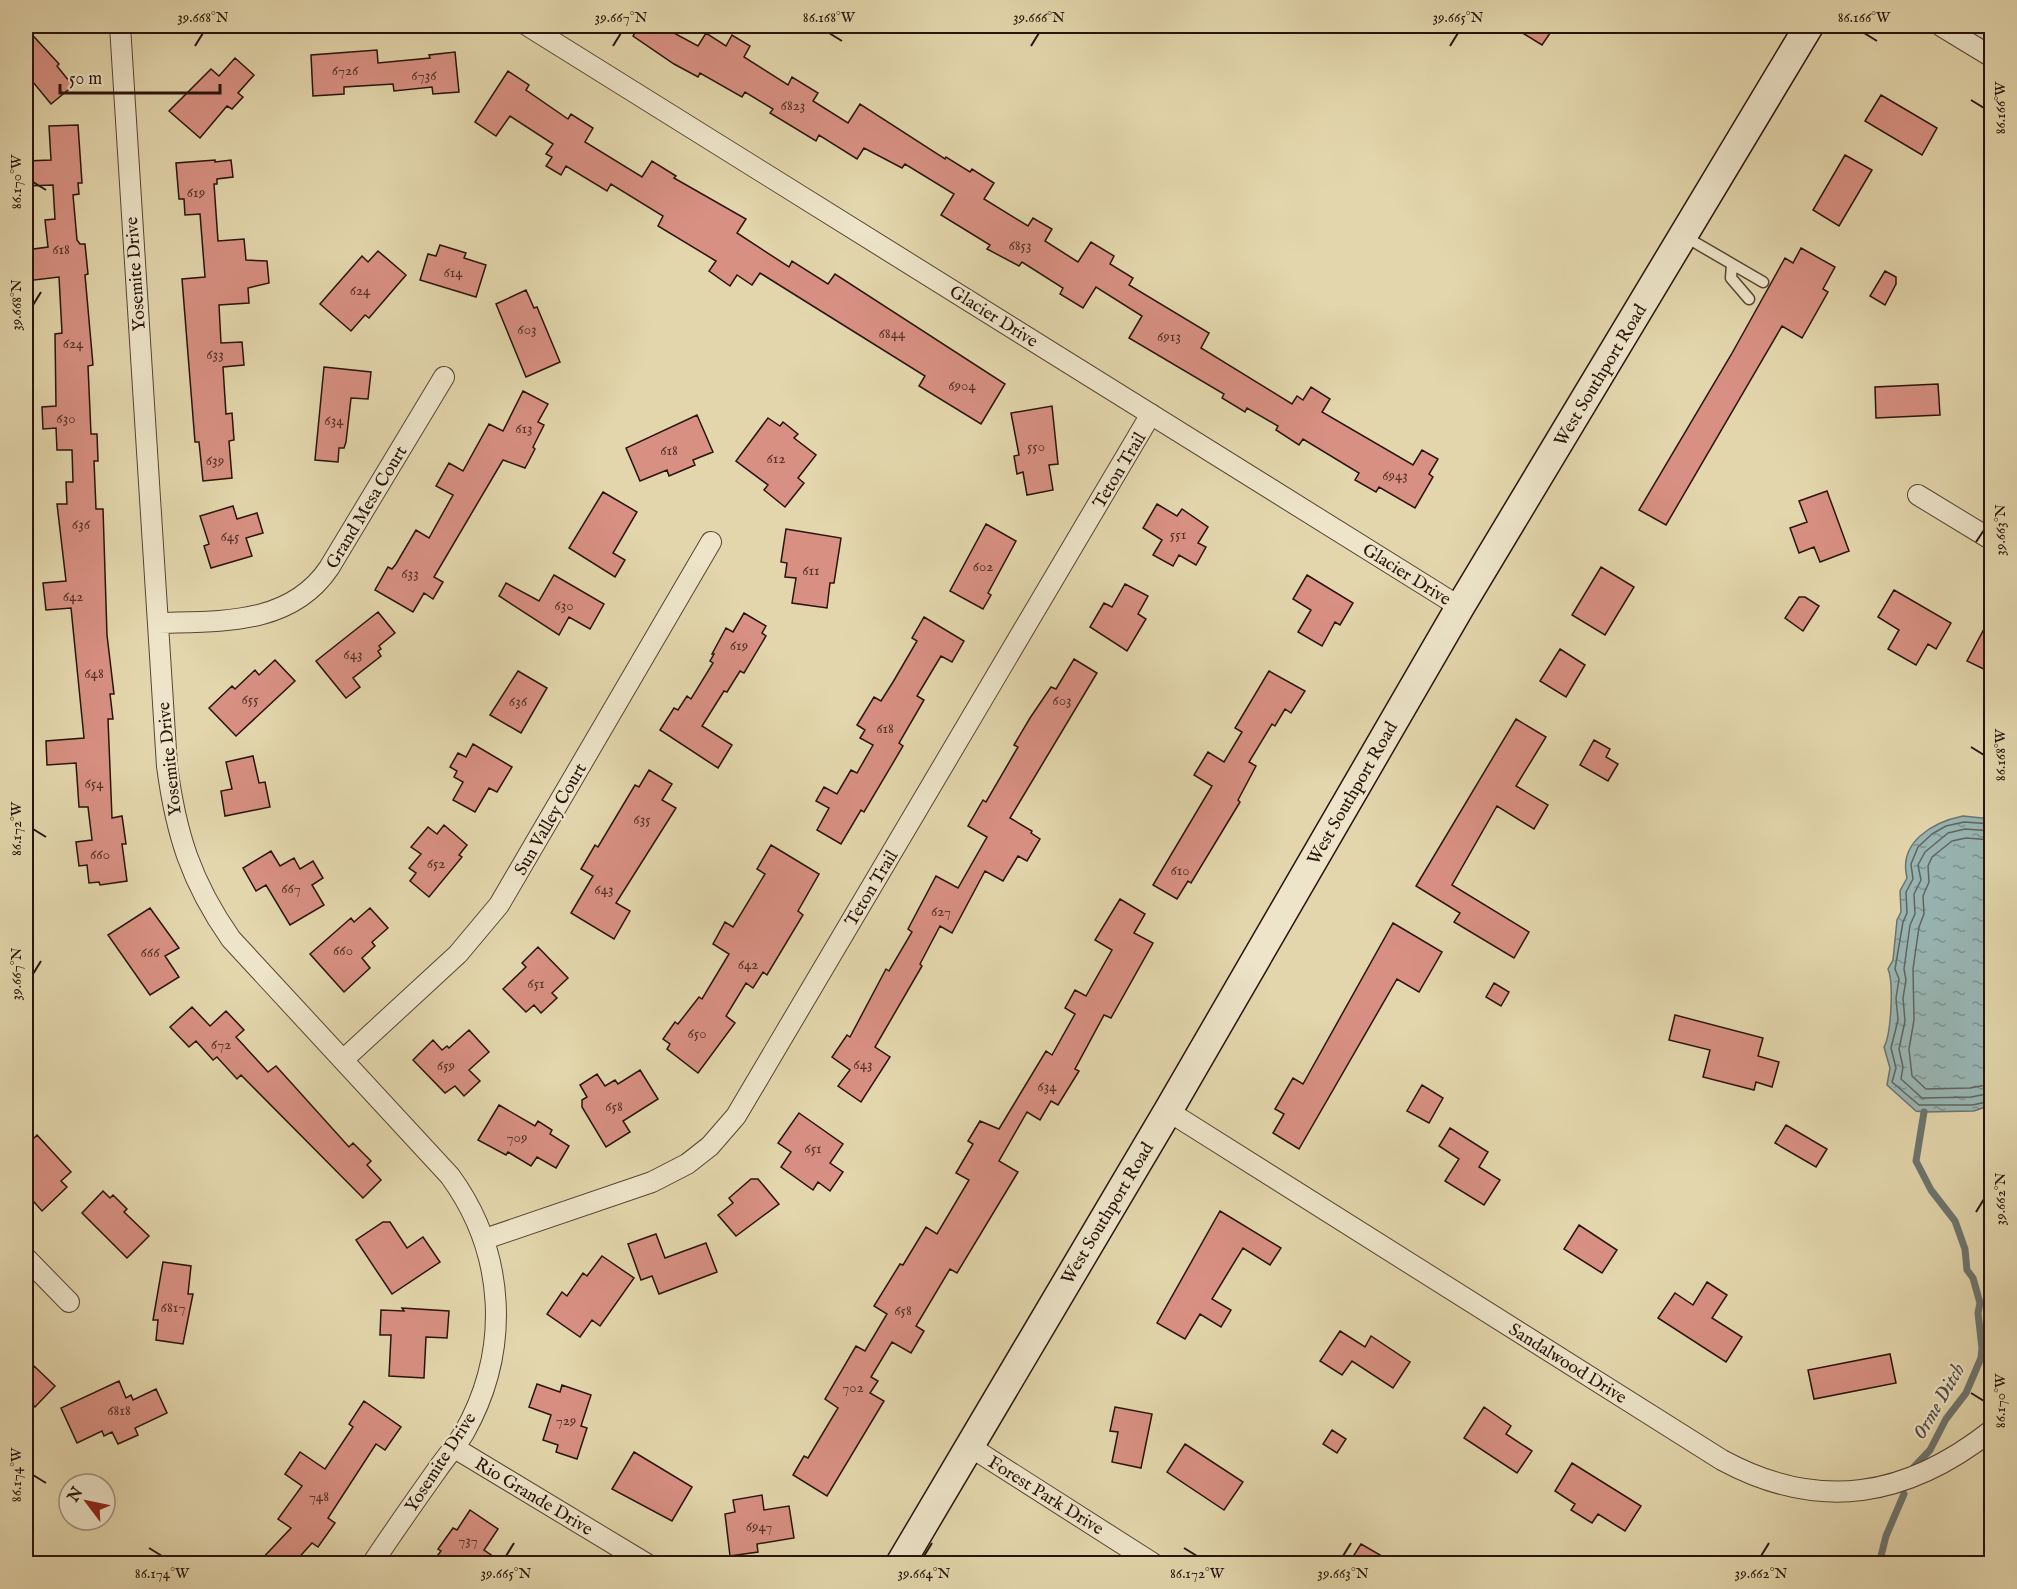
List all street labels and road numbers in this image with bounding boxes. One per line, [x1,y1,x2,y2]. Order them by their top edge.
street label: Yosemite Drive [121,216,152,332]
street label: Glacier Drive [945,281,1042,354]
street label: West Southport Road [1550,300,1653,451]
street label: Teton Trail [1089,428,1152,513]
street label: Grand Mesa Court [322,442,413,573]
street label: Glacier Drive [1358,539,1455,612]
street label: Yosemite Drive [153,701,188,817]
street label: West Southport Road [1303,718,1404,870]
street label: Sun Valley Court [510,759,593,880]
street label: Teton Trail [841,846,904,931]
street label: West Southport Road [1057,1138,1160,1289]
street label: Sandalwood Drive [1504,1319,1631,1410]
street label: Yosemite Drive [400,1409,482,1517]
street label: Forest Park Drive [983,1451,1107,1541]
street label: Rio Grande Drive [470,1453,597,1542]

